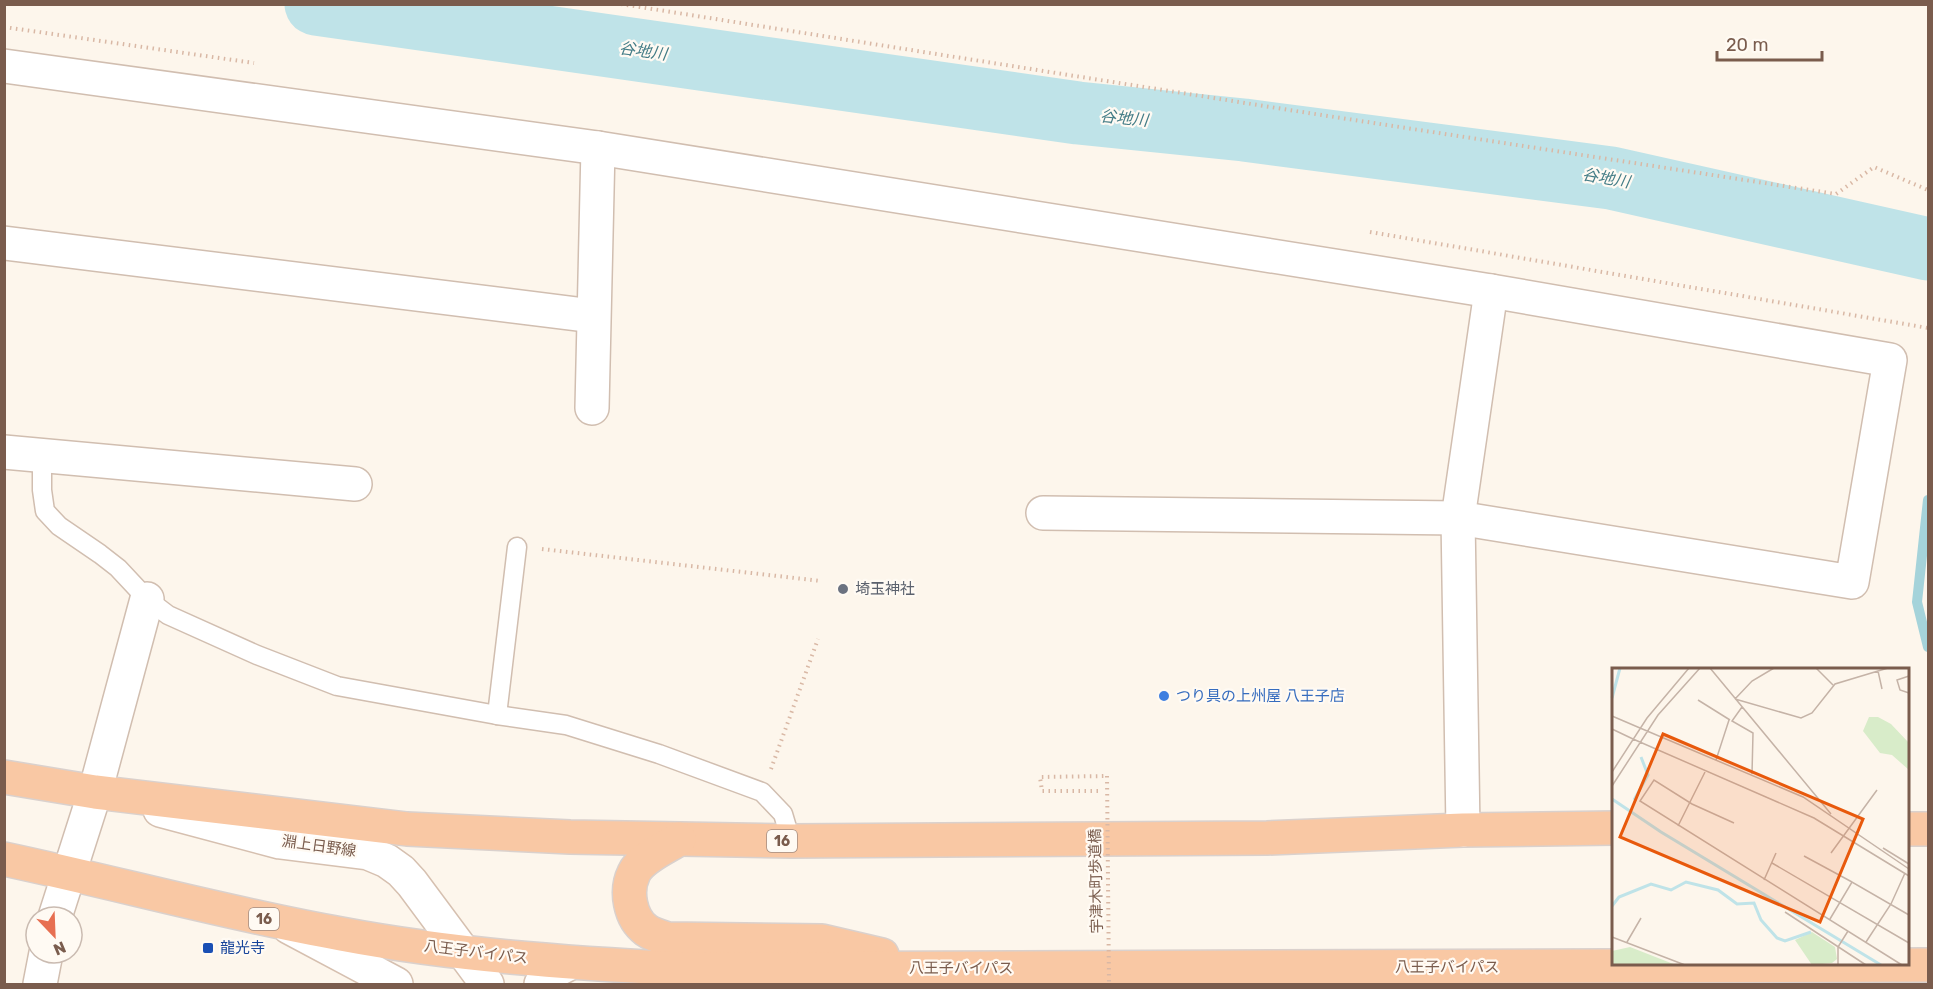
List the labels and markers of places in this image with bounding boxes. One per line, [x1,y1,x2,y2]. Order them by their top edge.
place label: 埼玉神社 [855,580,915,598]
marker: 埼玉神社 [836,582,850,596]
place label: つり具の上州屋 八王子店 [1176,687,1345,705]
marker: つり具の上州屋 八王子店 [1157,689,1171,703]
place label: 龍光寺 [220,939,265,957]
marker: 龍光寺 [201,941,215,955]

